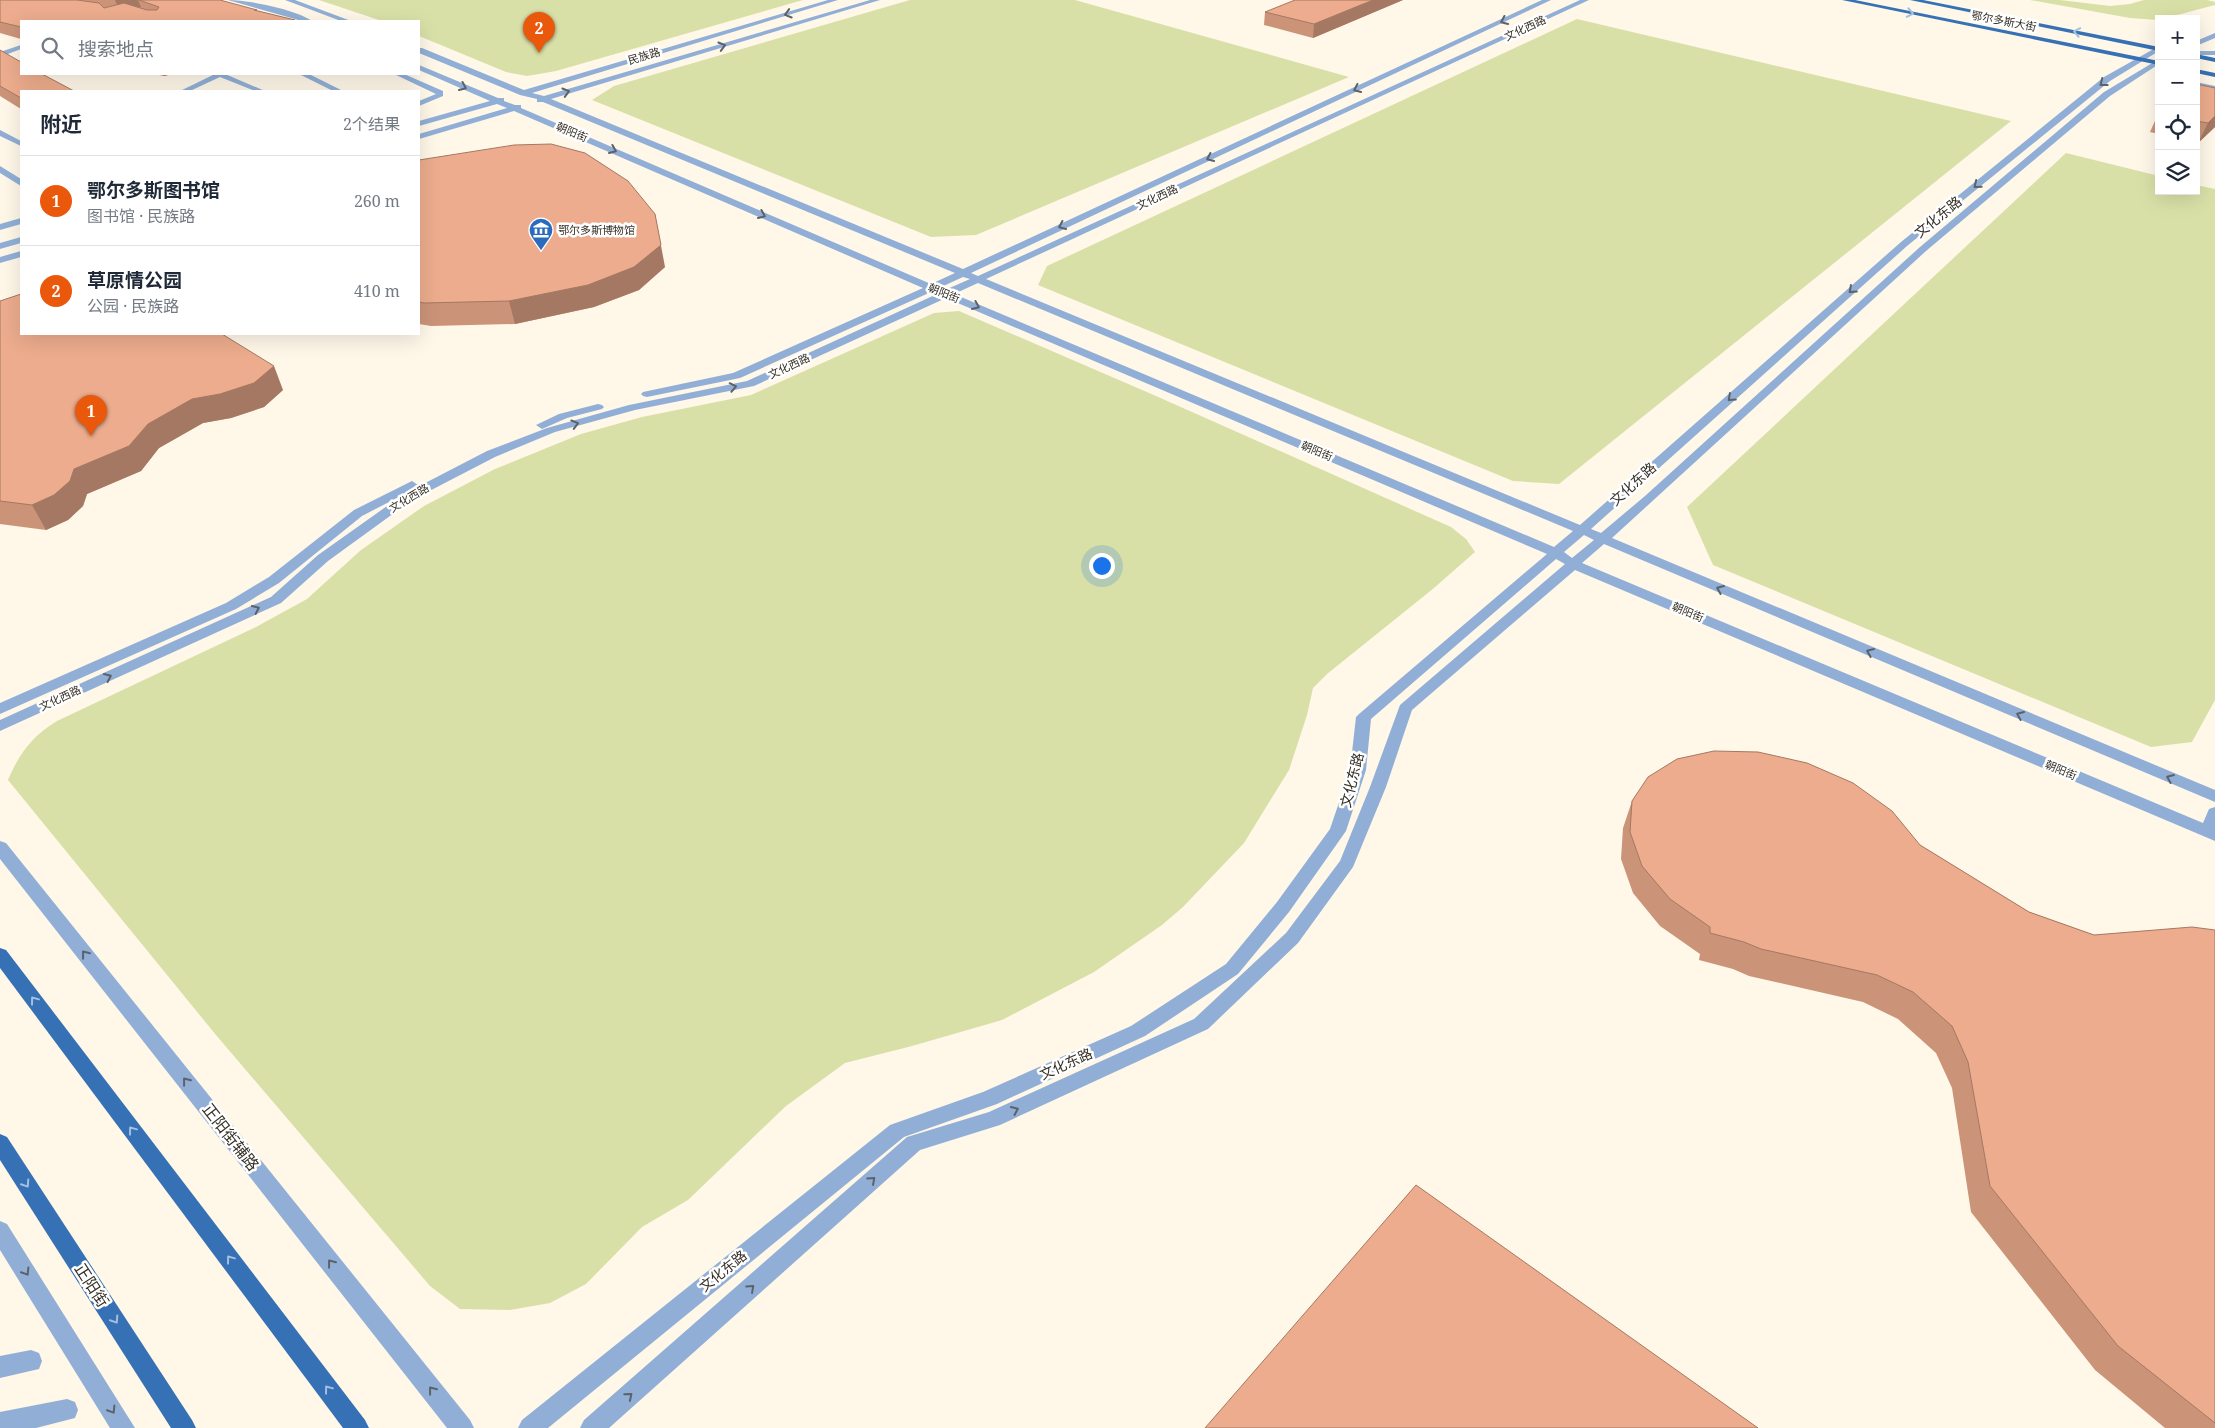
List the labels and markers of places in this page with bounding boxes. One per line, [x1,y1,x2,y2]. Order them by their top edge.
pin: 2 [523,12,555,53]
museum icon: 鄂尔多斯博物馆 [528,217,554,251]
place label: 鄂尔多斯博物馆 [558,222,635,237]
pin: 1 [75,395,107,436]

